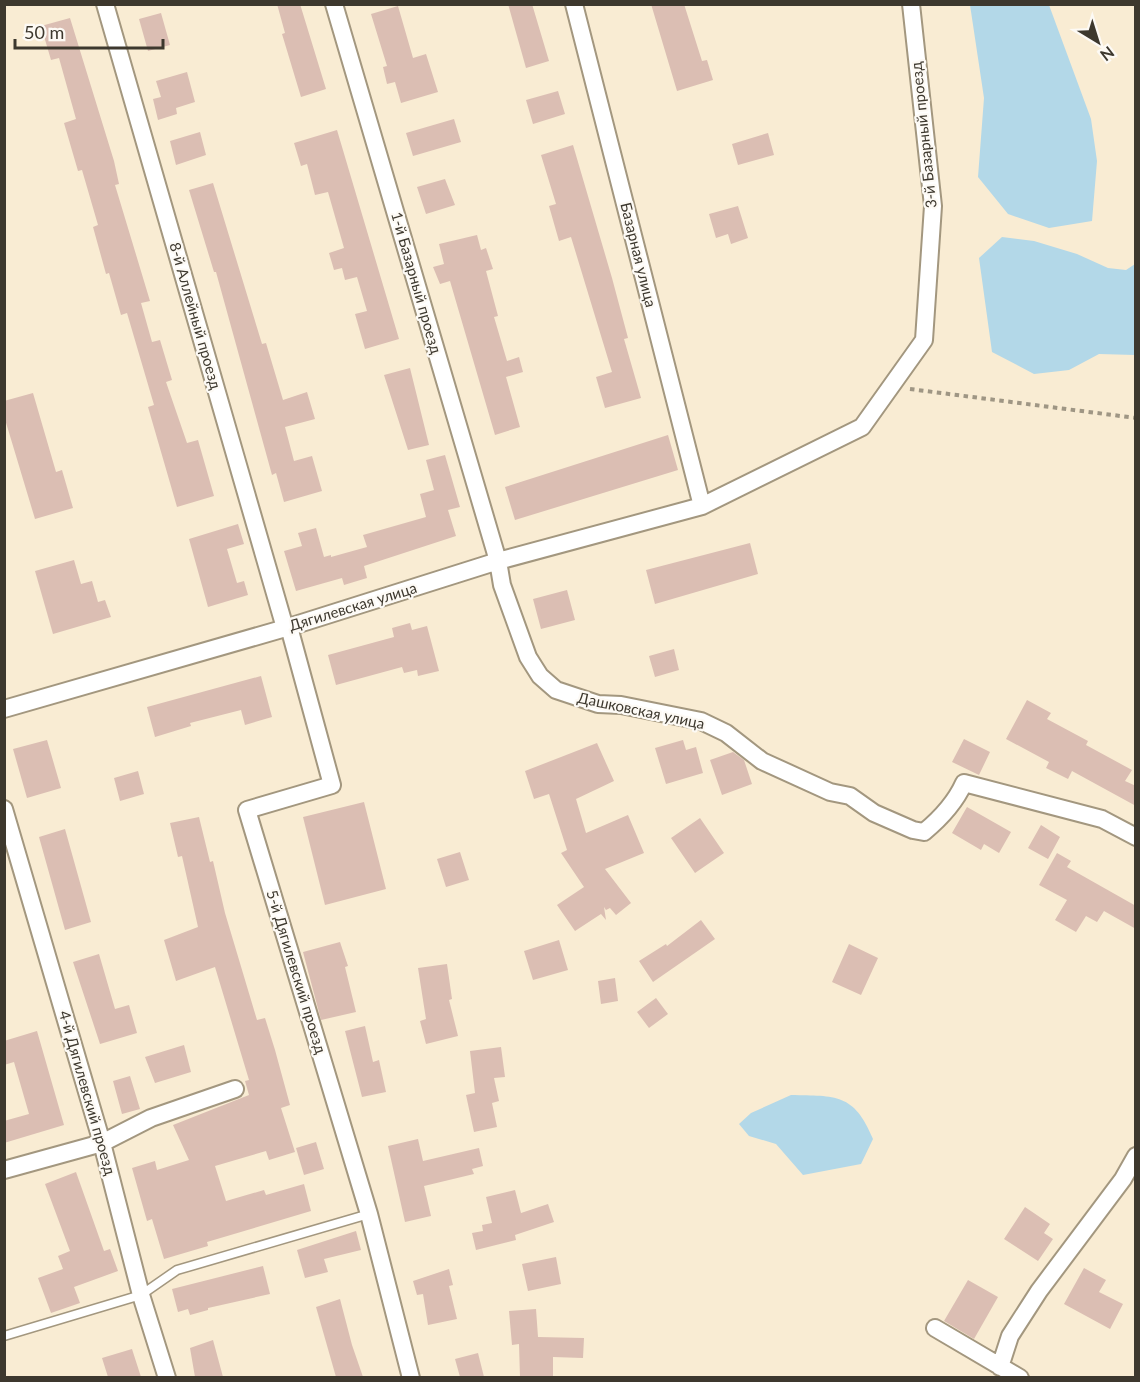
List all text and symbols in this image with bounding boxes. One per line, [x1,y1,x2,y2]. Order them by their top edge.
scale bar [15,12,164,50]
north arrow [1068,12,1128,72]
text: 50 m [24,21,64,43]
text: N [1097,43,1118,65]
street label: 3-й Базарный проезд [906,61,940,209]
street label: Базарная улица [617,200,661,309]
street label: 1-й Базарный проезд [388,210,446,356]
street label: 8-й Аллейный проезд [166,240,226,391]
street label: Дягилевская улица [287,578,419,634]
street label: Дашковская улица [576,688,706,732]
street label: 5-й Дягилевский проезд [263,888,330,1056]
street label: 4-й Дягилевский проезд [56,1008,120,1177]

